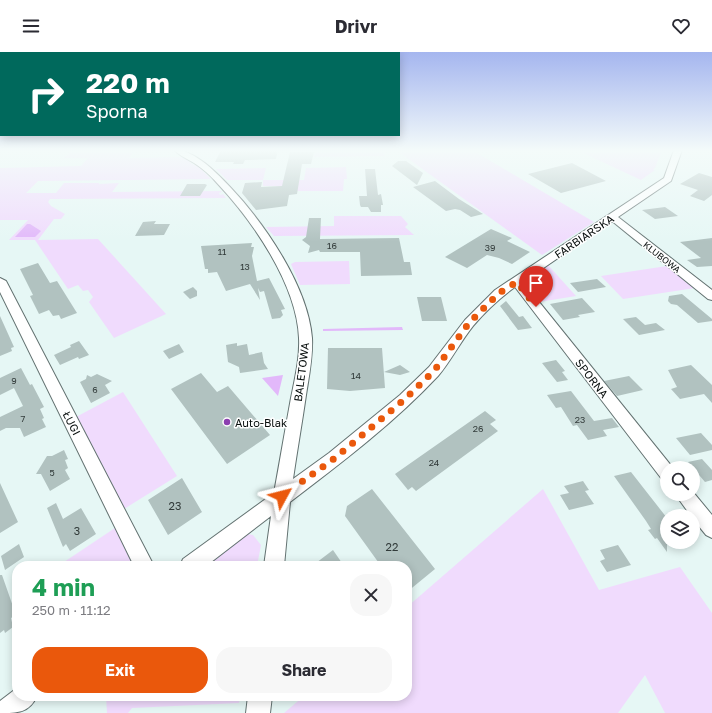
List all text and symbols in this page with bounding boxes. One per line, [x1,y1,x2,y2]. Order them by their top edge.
icon: menu [20,15,42,37]
text: Drivr [335,15,377,37]
icon: heart [670,15,692,37]
text: 220 m [86,66,170,99]
icon: right [20,68,72,120]
text: Sporna [86,100,148,122]
street label: FARBIARSKA [552,211,617,261]
street label: KLUBOWA [641,239,683,275]
house number: 16 [327,240,337,251]
house number: 39 [485,242,495,253]
house number: 11 [218,246,227,257]
house number: 13 [240,261,250,272]
pin [519,266,553,307]
icon: arrive [525,272,547,294]
street label: BALETOWA [291,341,311,402]
street label: SPORNA [573,356,612,400]
house number: 14 [351,370,361,381]
house number: 9 [11,375,17,386]
house number: 6 [92,384,98,395]
street label: ŁUGI [60,409,84,437]
house number: 7 [21,413,26,424]
house number: 23 [575,414,585,425]
place label: Auto-Blak [235,416,287,429]
marker: Auto-Blak [222,417,232,427]
house number: 26 [473,423,483,434]
house number: 24 [429,457,440,468]
map controls [660,461,700,549]
button: search [660,461,700,501]
house number: 5 [49,467,55,478]
position arrow [261,475,303,517]
house number: 23 [169,499,181,512]
button: layers [660,509,700,549]
house number: 3 [74,524,80,537]
house number: 22 [386,540,398,553]
text: 4 min [32,572,95,601]
button: close [350,574,392,616]
text: 250 m · 11:12 [32,602,111,618]
button: Exit [32,647,208,693]
button: Share [216,647,392,693]

